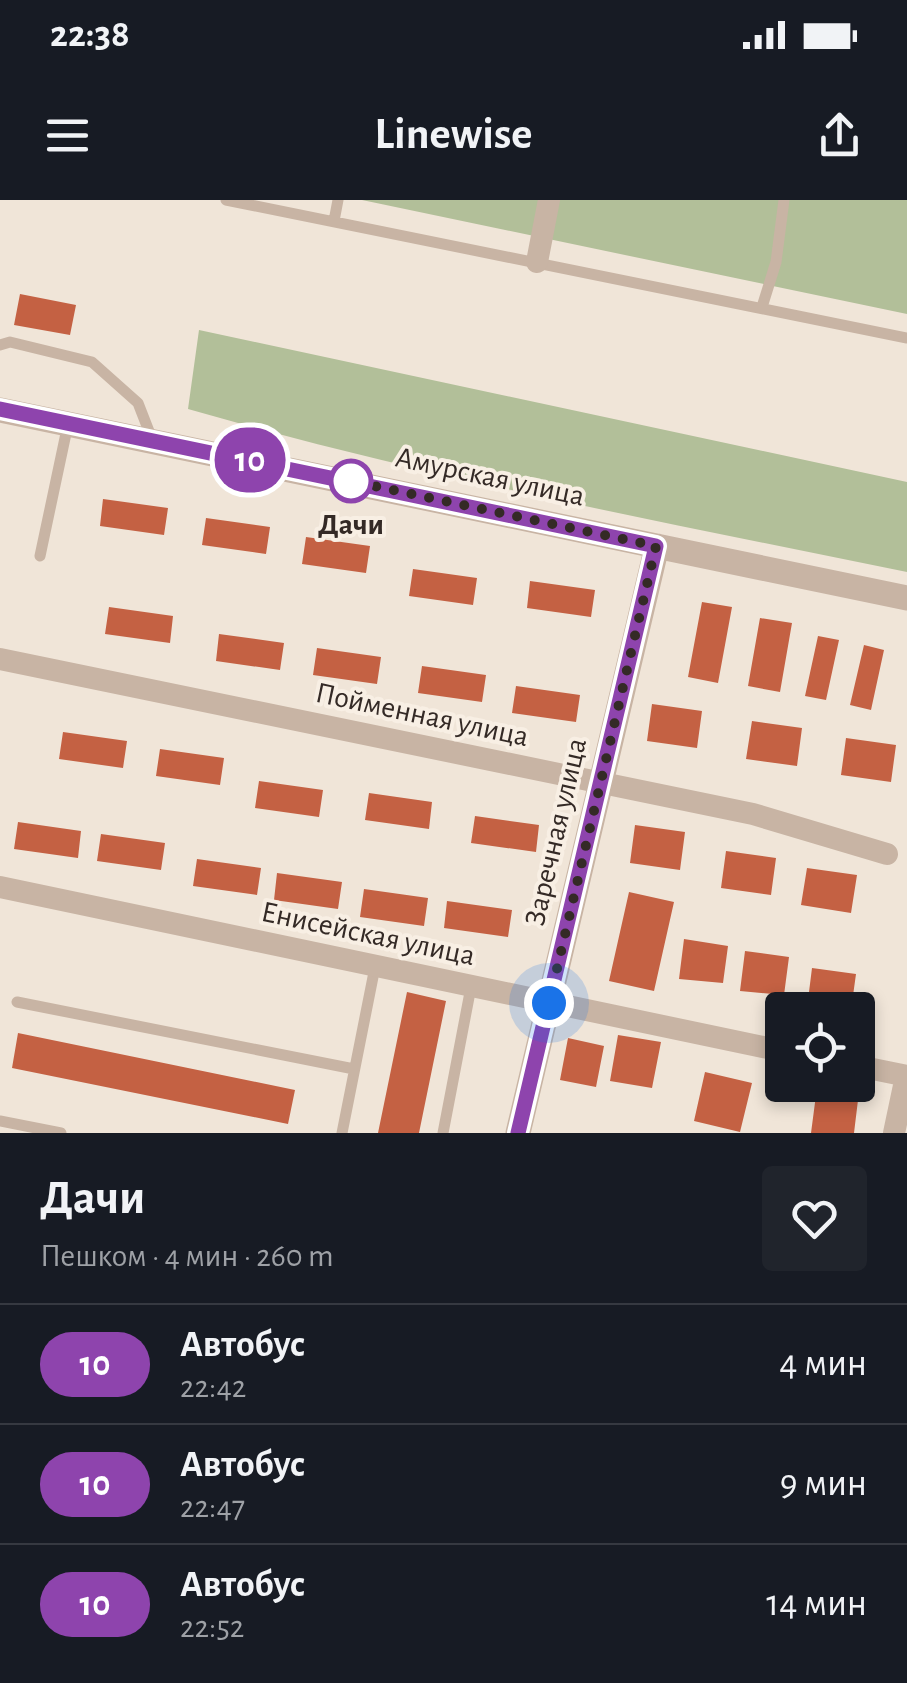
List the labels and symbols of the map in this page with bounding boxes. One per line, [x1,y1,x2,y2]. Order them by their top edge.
line badge: 10 [205,428,295,492]
street label: Амурская улица [393,442,587,512]
marker: Дачи [330,460,372,502]
place label: Дачи [318,510,384,540]
street label: Пойменная улица [313,678,531,752]
street label: Заречная улица [520,735,592,929]
street label: Енисейская улица [258,897,478,971]
your location [524,978,574,1028]

